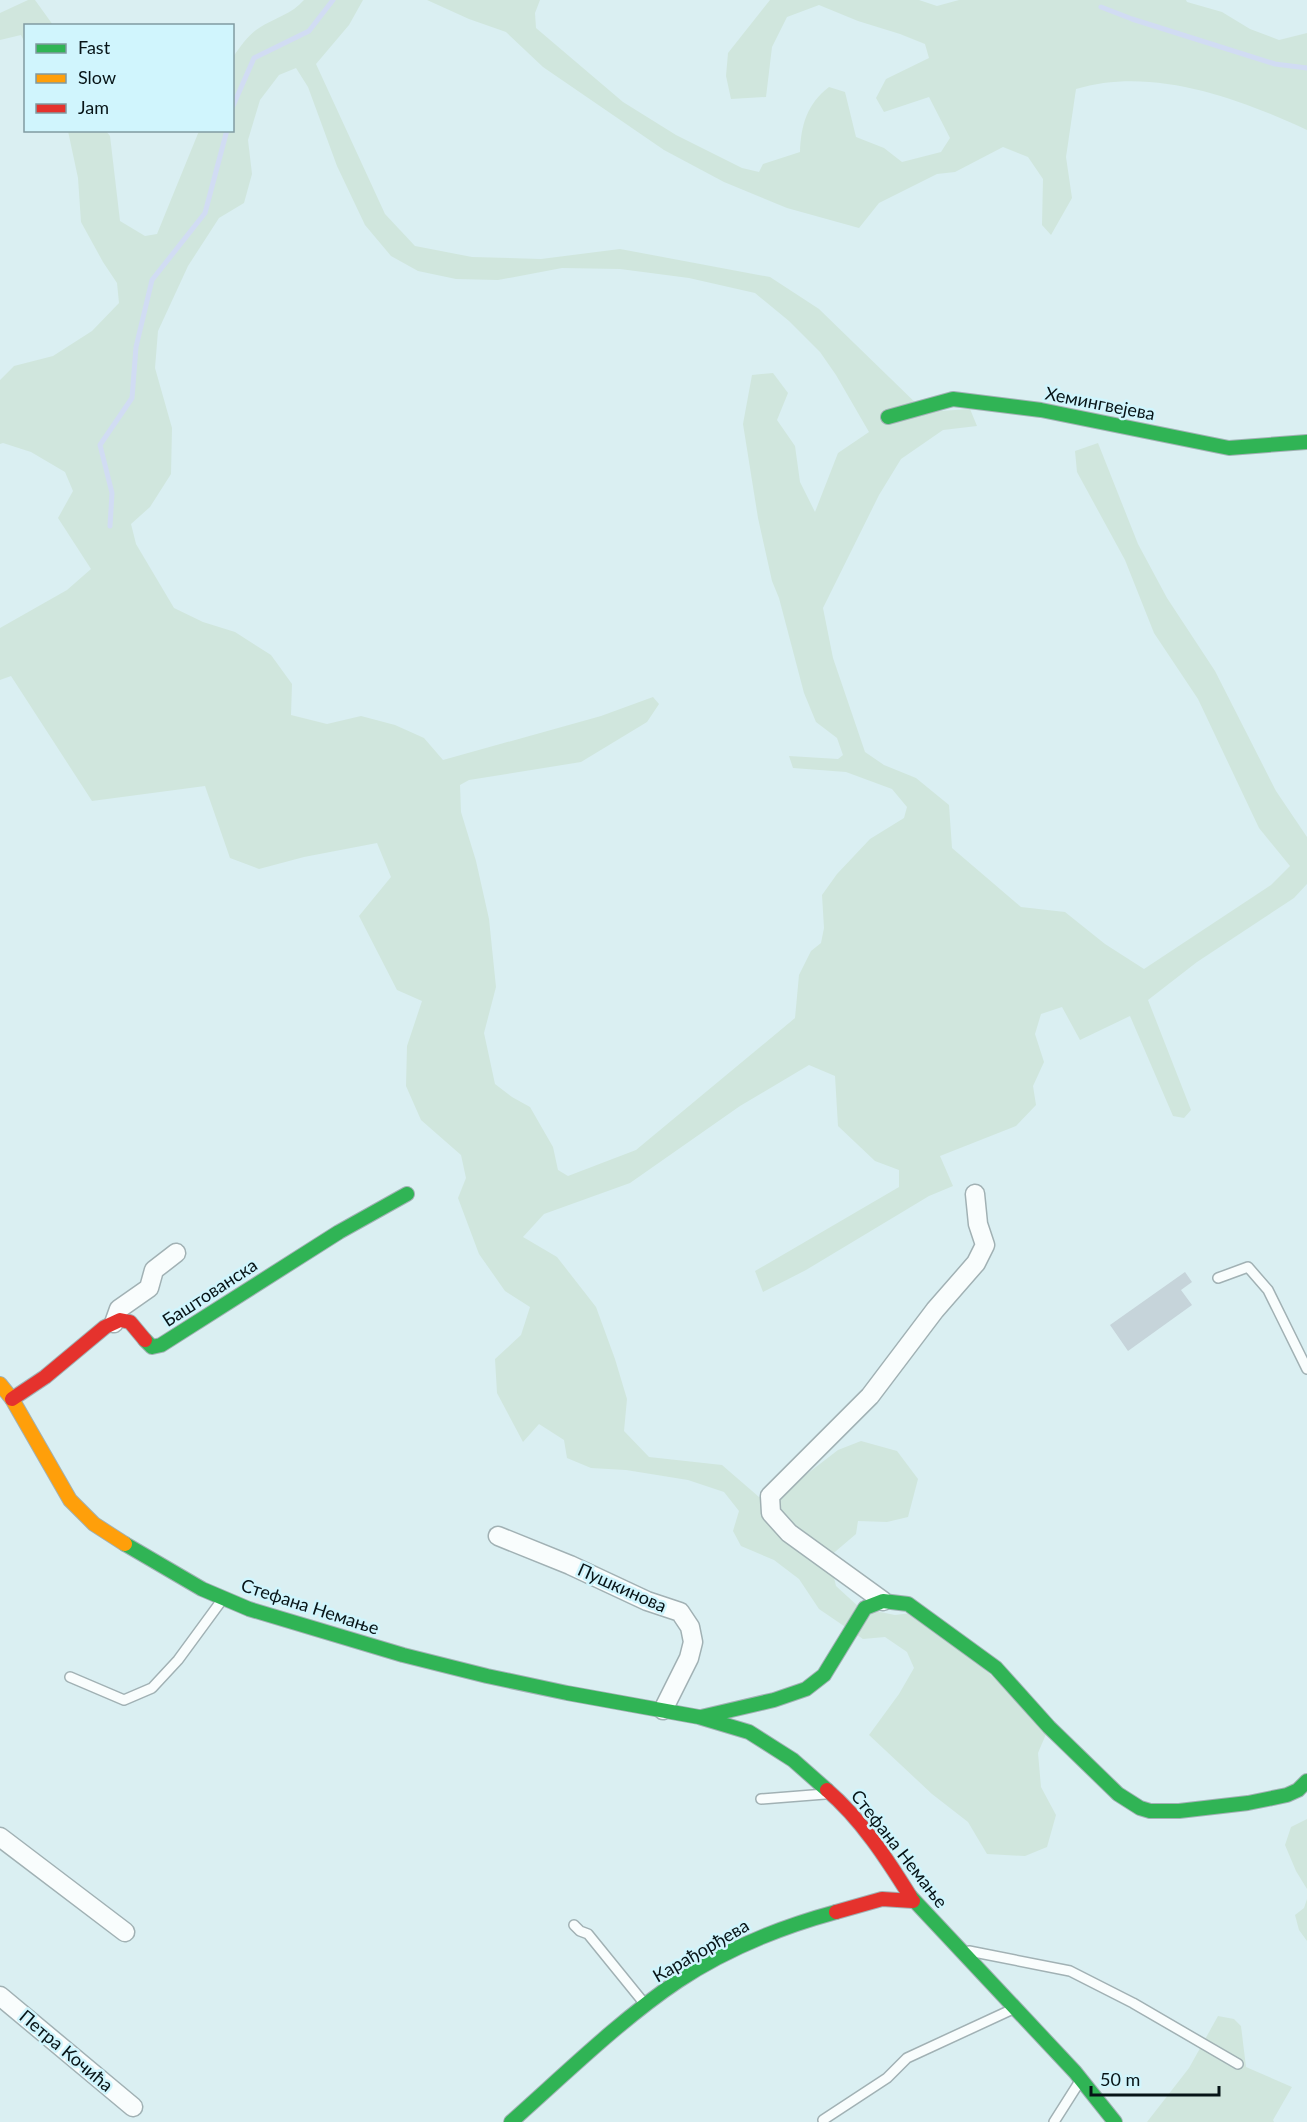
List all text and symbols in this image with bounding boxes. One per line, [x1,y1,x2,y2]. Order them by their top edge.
legend [24,24,234,132]
text: Fast [78,36,111,58]
text: Slow [78,66,116,88]
text: Jam [78,96,109,118]
street label: Хемингвејева [1043,382,1157,424]
street label: Баштованска [158,1253,261,1331]
street label: Пушкинова [575,1558,670,1616]
street label: Стефана Немање [238,1573,382,1639]
street label: Стефана Немање [847,1785,953,1912]
street label: Карађорђева [648,1914,753,1987]
street label: Петра Кочића [15,2005,118,2096]
scale bar [1091,2059,1218,2097]
text: 50 m [1100,2068,1140,2090]

